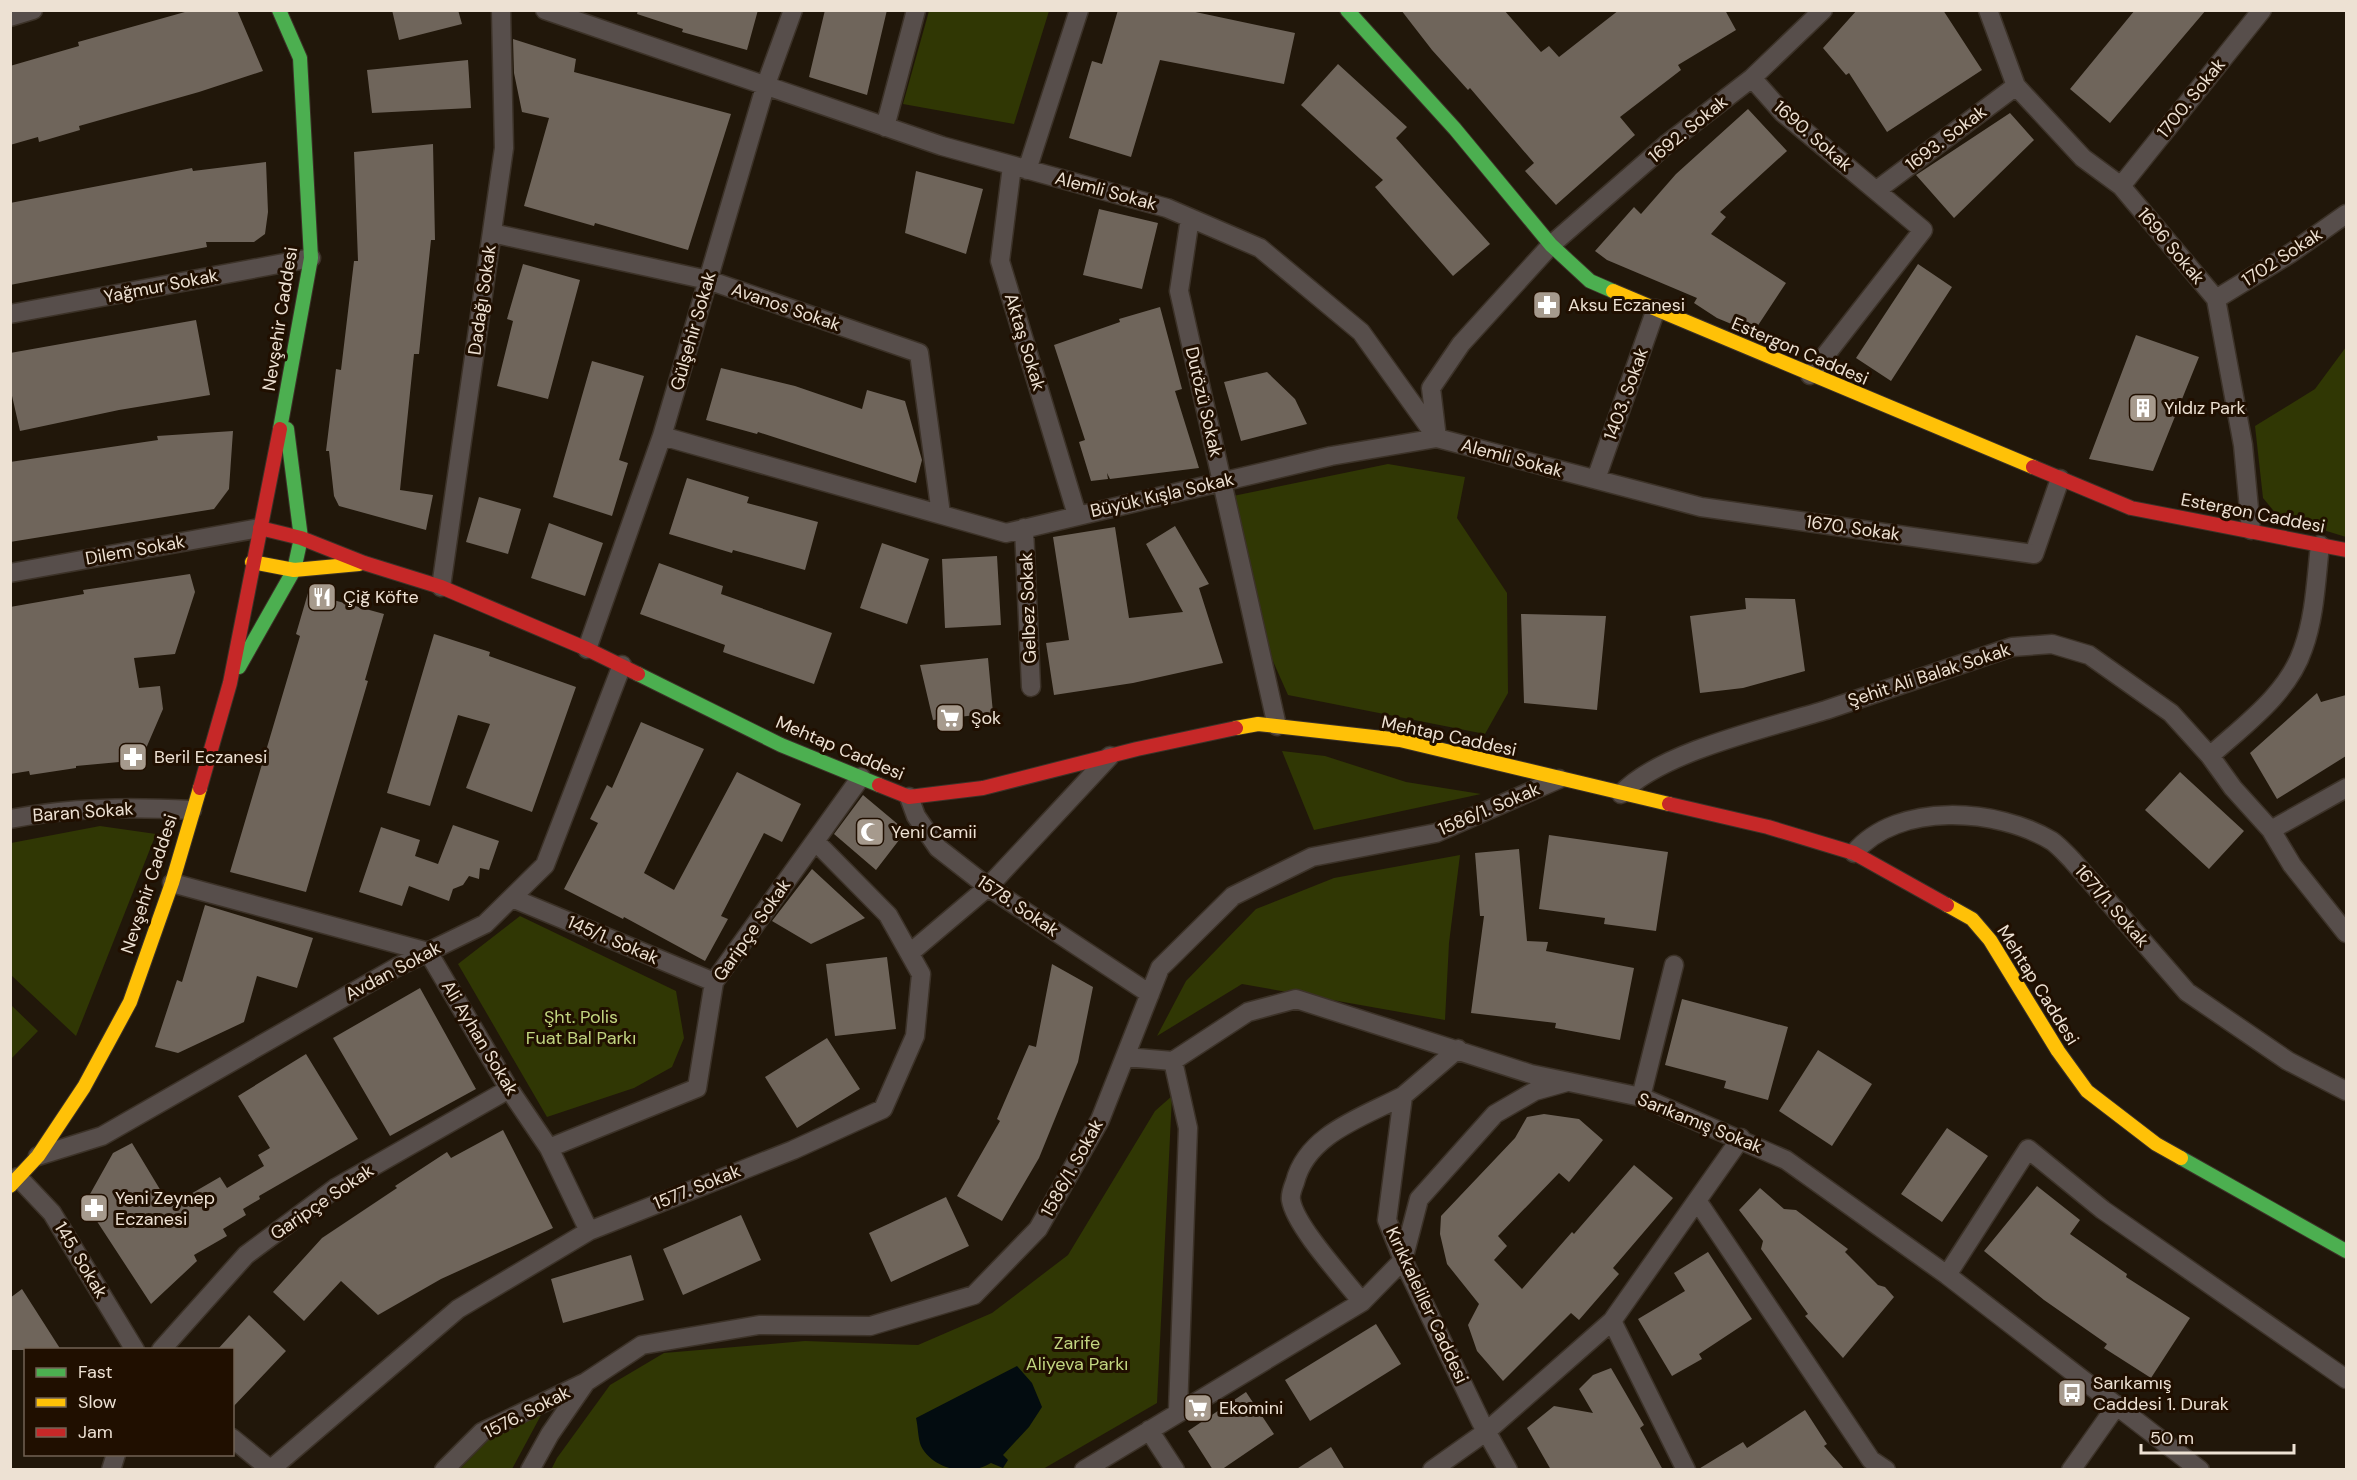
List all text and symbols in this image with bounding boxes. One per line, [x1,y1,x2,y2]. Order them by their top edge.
street label: 1700. Sokak [2151,53,2231,143]
street label: 1692. Sokak [1643,90,1733,168]
street label: 1690. Sokak [1769,95,1857,177]
street label: 1693. Sokak [1901,100,1991,176]
street label: Alemli Sokak [1053,166,1159,216]
street label: 1696 Sokak [2132,203,2210,289]
street label: 1702 Sokak [2237,222,2327,292]
street label: Dadağı Sokak [462,243,502,357]
street label: Nevşehir Caddesi [257,245,303,393]
street label: Yağmur Sokak [102,263,220,309]
street label: Gülşehir Sokak [665,269,721,393]
street label: Avanos Sokak [728,277,844,337]
pharmacy icon: Aksu Eczanesi [1531,289,1563,321]
street label: Aktaş Sokak [999,290,1051,394]
place label: Aksu Eczanesi [1568,293,1685,317]
street label: Estergon Caddesi [1728,311,1872,391]
street label: Dutözü Sokak [1180,344,1228,460]
street label: 1403. Sokak [1598,344,1654,444]
building icon: Yıldız Park [2127,392,2159,424]
place label: Yıldız Park [2164,396,2246,420]
street label: Alemli Sokak [1459,433,1565,483]
street label: Büyük Kışla Sokak [1088,467,1236,523]
street label: Estergon Caddesi [2179,487,2327,539]
street label: 1670. Sokak [1804,510,1902,546]
street label: Dilem Sokak [83,529,187,571]
street label: Gelbez Sokak [1014,552,1042,664]
restaurant icon: Çiğ Köfte [306,581,338,613]
place label: Çiğ Köfte [343,585,419,609]
street label: Şehit Ali Balak Sokak [1845,637,2013,713]
supermarket icon: Şok [934,702,966,734]
place label: Şok [971,706,1001,730]
street label: Mehtap Caddesi [772,710,908,786]
street label: Mehtap Caddesi [1379,710,1519,762]
pharmacy icon: Beril Eczanesi [117,741,149,773]
place label: Beril Eczanesi [154,745,267,769]
street label: 1586/1. Sokak [1435,777,1543,841]
street label: Baran Sokak [32,796,134,828]
street label: Nevşehir Caddesi [115,811,183,957]
mosque icon: Yeni Camii [854,816,886,848]
place label: Yeni Camii [891,820,977,844]
street label: 1671/1. Sokak [2070,860,2154,952]
street label: 1578. Sokak [972,870,1064,942]
street label: Garipçe Sokak [708,874,796,986]
street label: 145/1. Sokak [564,910,662,970]
street label: Mehtap Caddesi [1991,920,2085,1050]
street label: Avdan Sokak [341,936,445,1006]
street label: Ali Ayhan Sokak [436,976,524,1100]
park label: Şht. Polis Fuat Bal Parkı [526,1005,636,1050]
street label: Sarıkamış Sokak [1634,1087,1766,1159]
street label: 1586/1. Sokak [1035,1115,1109,1221]
street label: Garipçe Sokak [266,1159,378,1245]
street label: 1577. Sokak [650,1159,744,1215]
place label: Yeni Zeynep Eczanesi [115,1186,215,1231]
pharmacy icon: Yeni Zeynep Eczanesi [78,1192,110,1224]
street label: 145. Sokak [49,1217,113,1303]
street label: Kırıkkaleliler Caddesi [1380,1223,1474,1387]
park label: Zarife Aliyeva Parkı [1026,1331,1128,1376]
legend [24,1348,234,1456]
text: Fast [78,1360,113,1384]
place label: Sarıkamış Caddesi 1. Durak [2093,1371,2229,1416]
bus stop icon: Sarıkamış Caddesi 1. Durak [2056,1377,2088,1409]
street label: 1576. Sokak [480,1380,574,1444]
text: Slow [78,1390,117,1414]
supermarket icon: Ekomini [1182,1392,1214,1424]
place label: Ekomini [1219,1396,1283,1420]
scale bar [2141,1417,2294,1455]
text: Jam [78,1420,113,1444]
text: 50 m [2150,1426,2194,1450]

